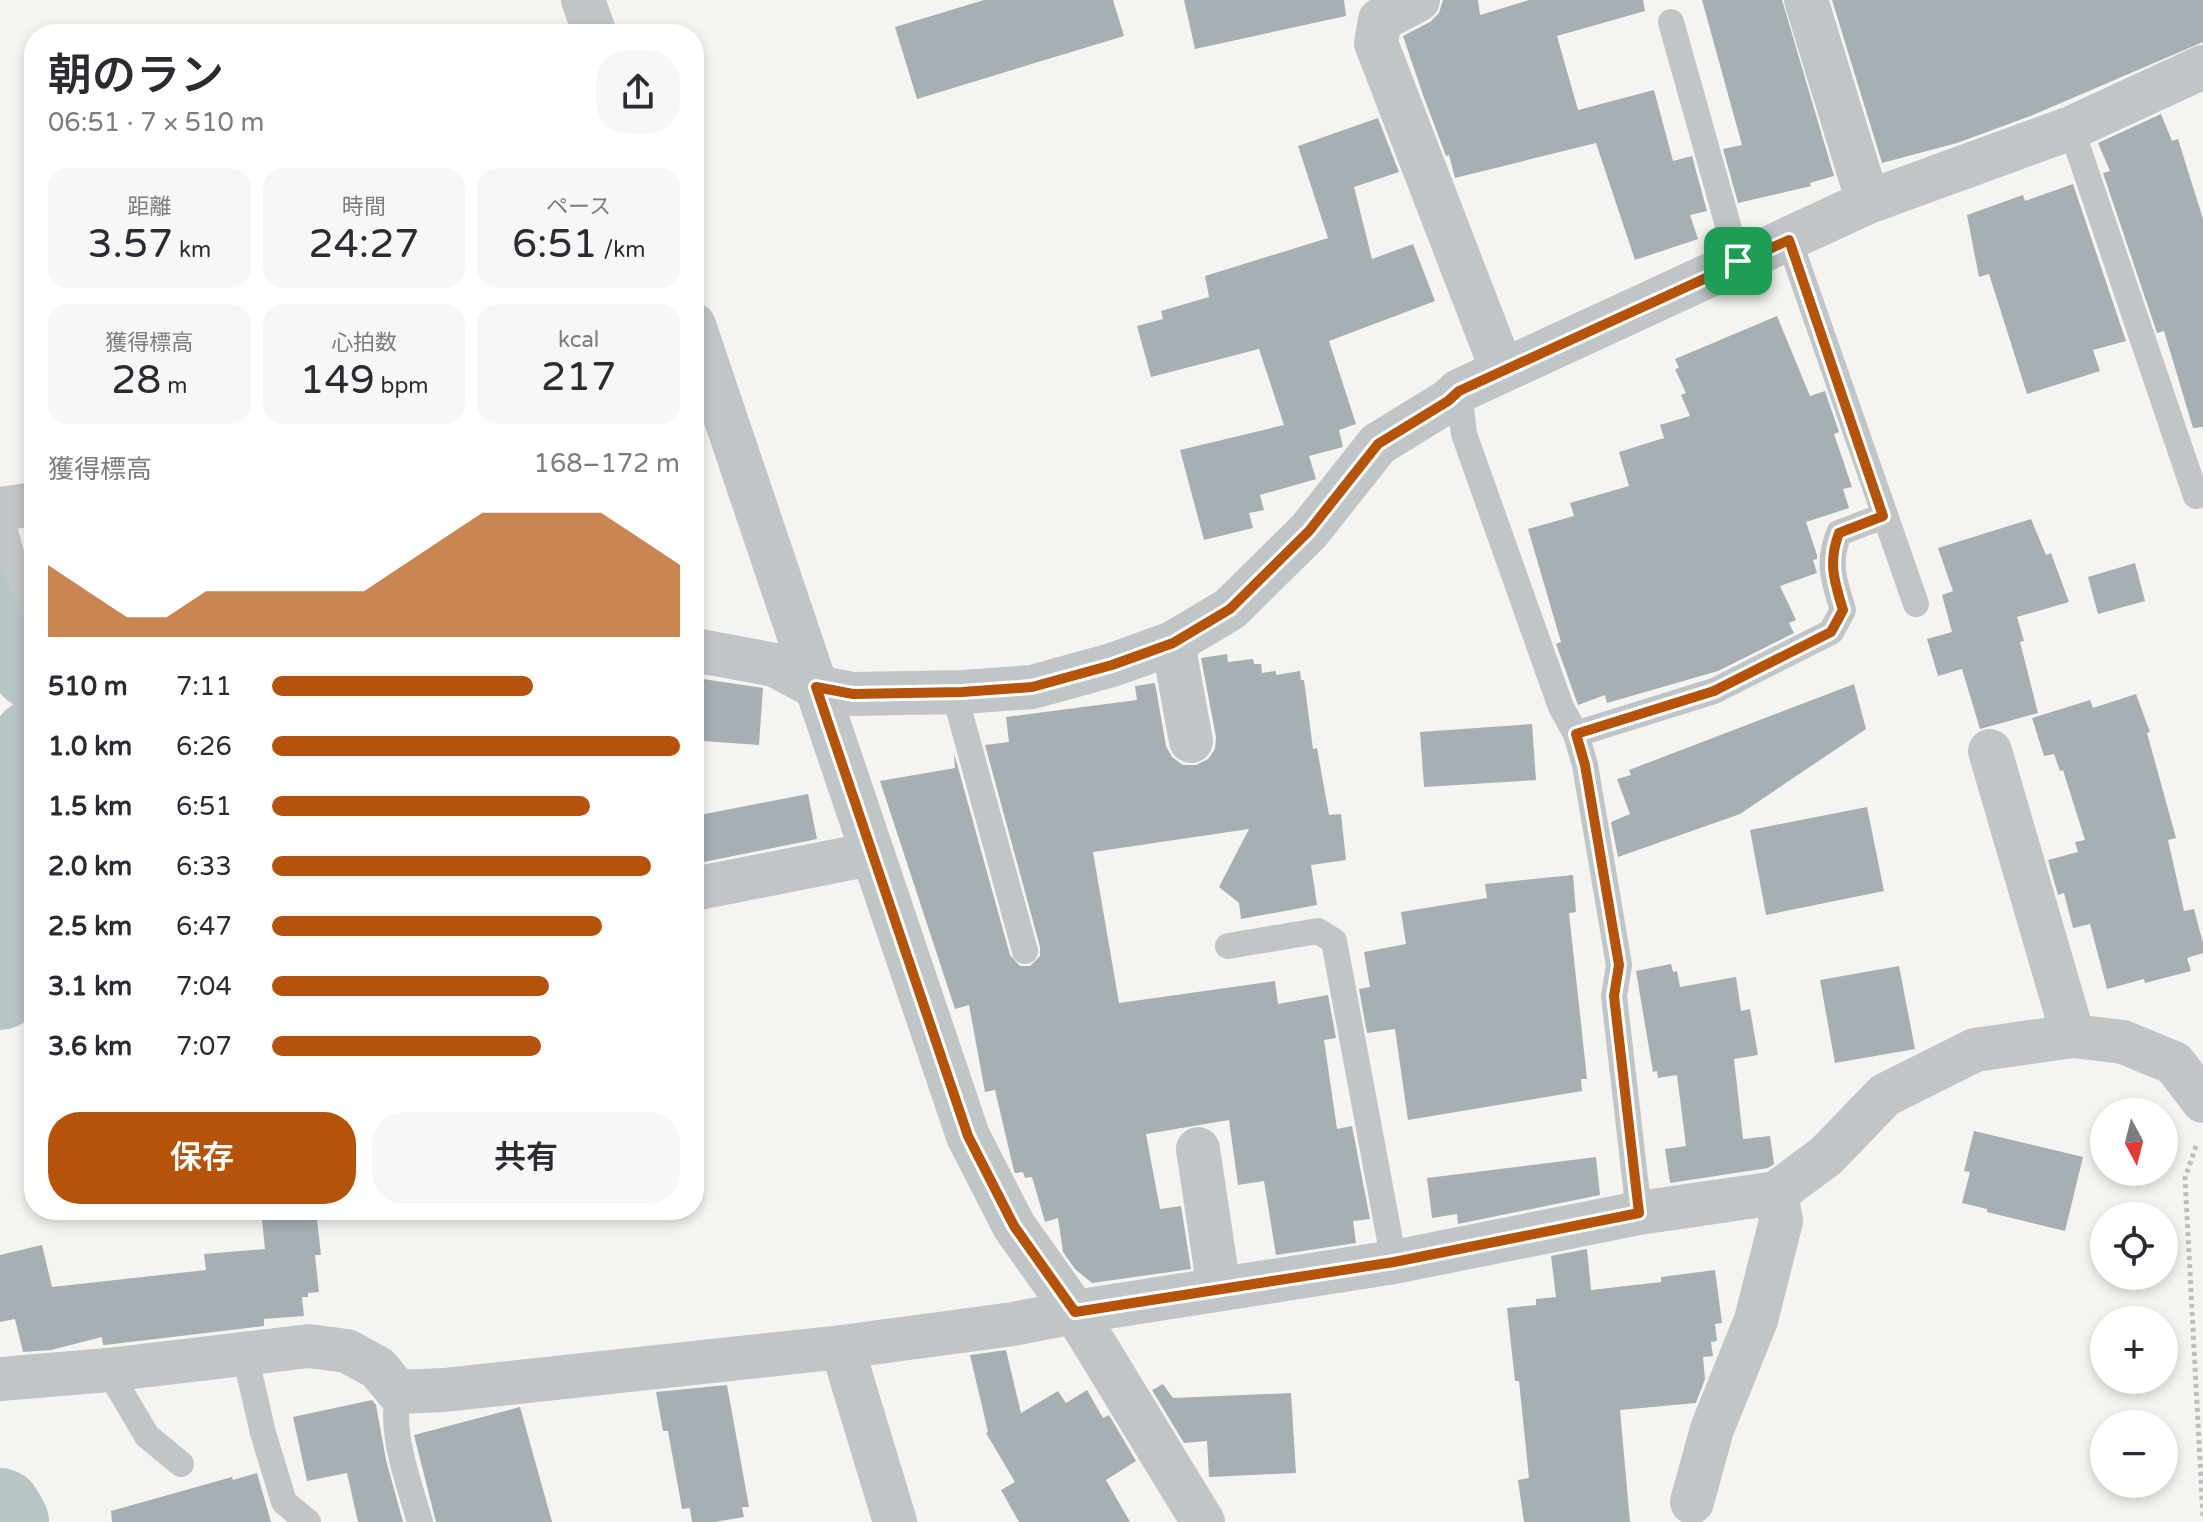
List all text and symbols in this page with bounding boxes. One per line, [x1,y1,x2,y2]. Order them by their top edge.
text: 朝のラン [48,50,224,103]
button: share [596,50,680,134]
text: 06:51 · 7 × 510 m [48,107,264,138]
text: 距離 [127,194,171,220]
text: 時間 [342,194,386,220]
text: ペース [546,194,611,220]
text: 3.57 [87,220,173,268]
text: 24:27 [309,220,419,268]
text: 6:51 [512,220,598,268]
pin [1704,227,1772,295]
text: km [173,237,211,263]
text: /km [598,237,645,263]
icon: arrive [1716,239,1760,283]
text: kcal [558,327,599,353]
text: 獲得標高 [105,330,193,356]
text: 心拍数 [331,330,397,356]
text: 217 [541,353,616,401]
text: 28 [111,356,161,404]
text: 149 [299,356,375,404]
text: m [161,373,187,399]
text: bpm [375,373,429,399]
text: 168–172 m [534,448,680,479]
text: 獲得標高 [48,454,152,485]
text: 510 m [48,671,128,702]
text: 7:11 [176,671,232,702]
text: 1.0 km [48,731,132,762]
text: 6:26 [176,731,232,762]
text: 1.5 km [48,791,132,822]
text: 6:51 [176,791,232,822]
text: 2.0 km [48,851,132,882]
text: 6:33 [176,851,232,882]
text: 2.5 km [48,911,132,942]
text: 6:47 [176,911,232,942]
text: 3.1 km [48,971,132,1002]
text: 7:04 [176,971,232,1002]
text: 3.6 km [48,1031,132,1062]
text: 7:07 [176,1031,232,1062]
north arrow [2090,1098,2178,1186]
map controls [2090,1098,2178,1498]
button: 保存 [48,1112,356,1204]
button: 共有 [372,1112,680,1204]
button: locate [2090,1202,2178,1290]
button: + [2090,1306,2178,1394]
button: − [2090,1410,2178,1498]

